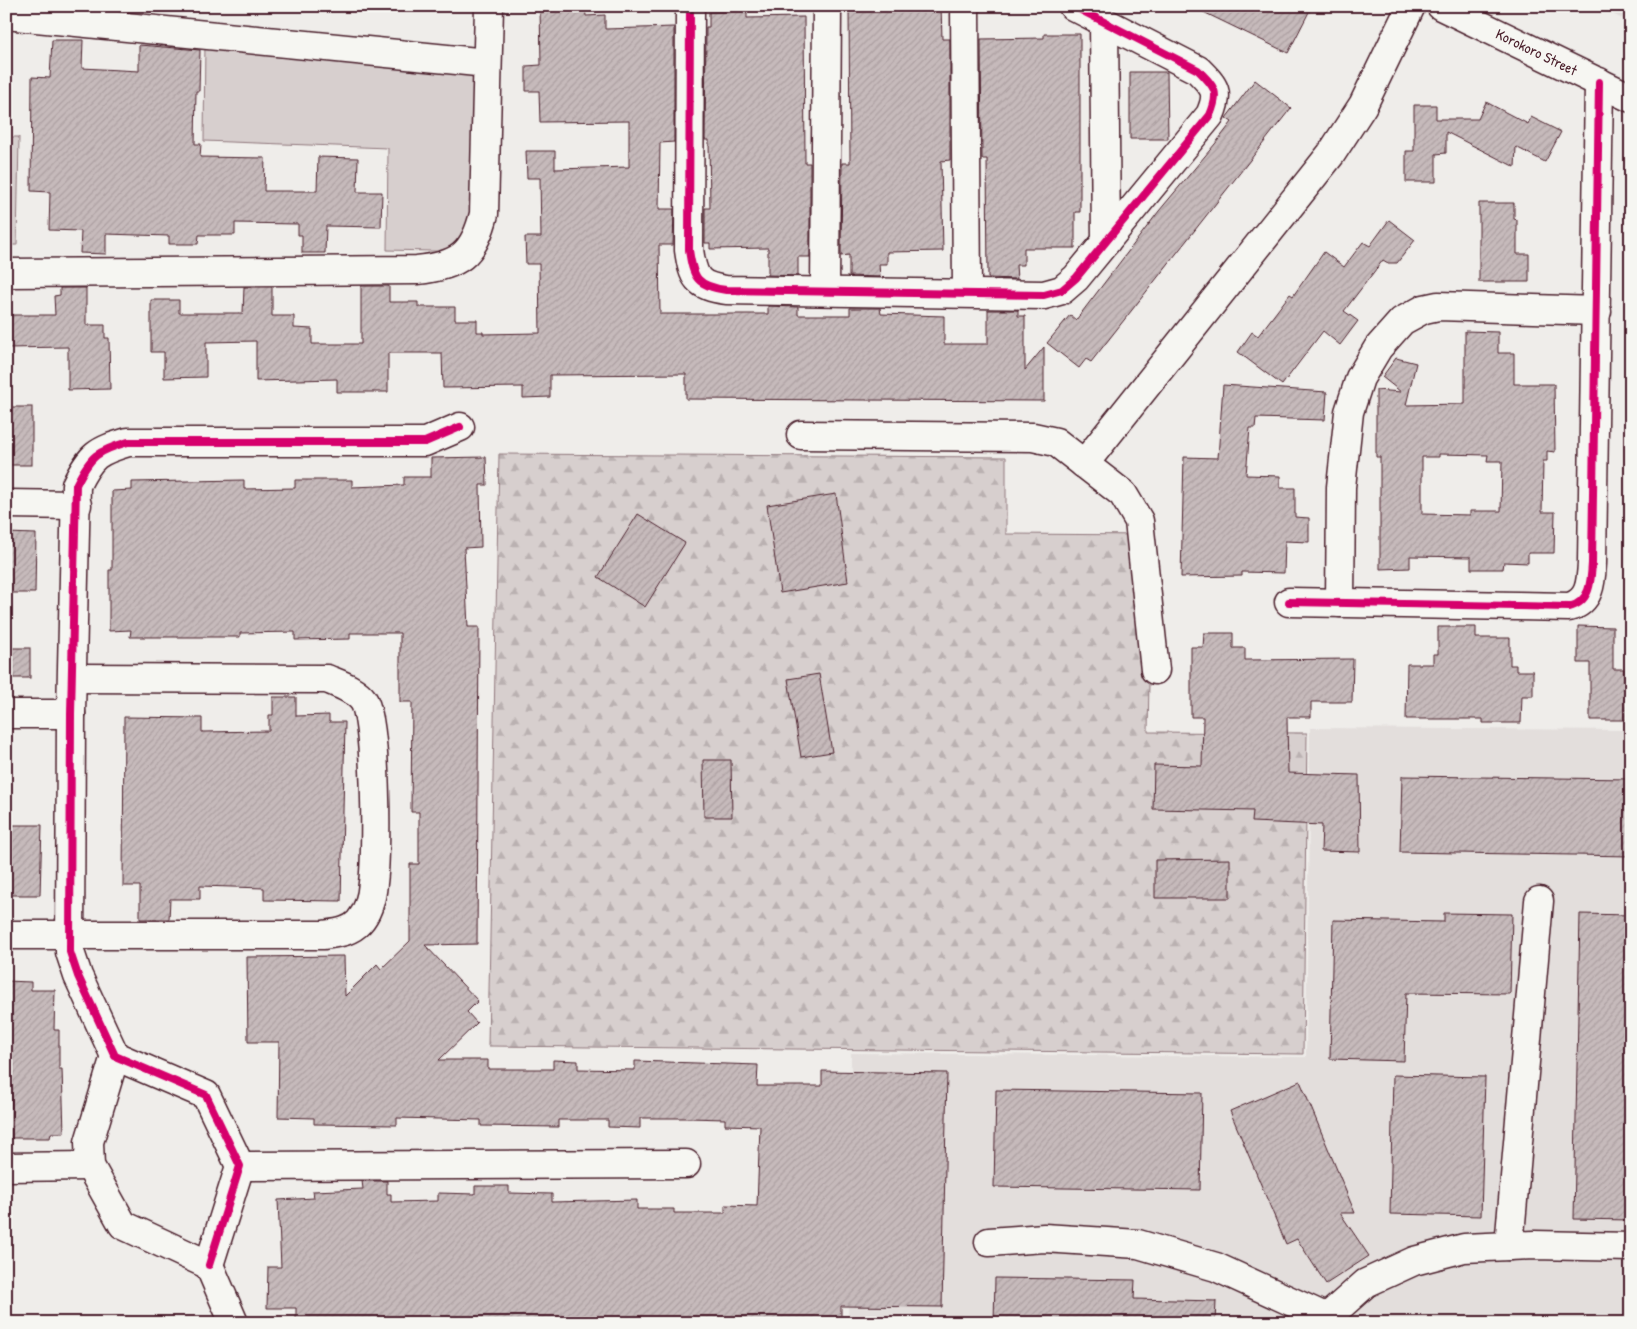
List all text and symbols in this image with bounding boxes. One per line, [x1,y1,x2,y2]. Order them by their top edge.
street label: Korokoro Street [1492,23,1582,81]

